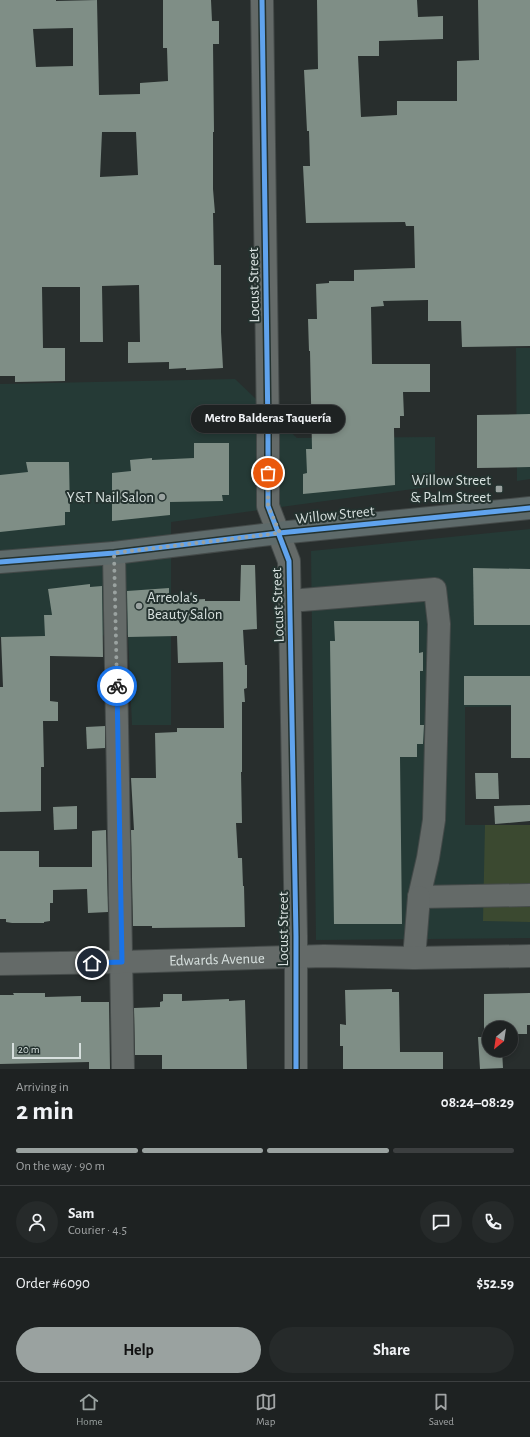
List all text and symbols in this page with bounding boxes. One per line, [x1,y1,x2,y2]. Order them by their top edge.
street label: Locust Street [246,247,262,323]
callout: Metro Balderas Taquería [191,405,345,433]
text: Metro Balderas Taquería [204,412,332,425]
pin [251,456,285,490]
icon: bag [257,462,279,484]
place label: Willow Street & Palm Street [410,473,491,505]
marker: Willow Street & Palm Street [494,484,504,494]
place label: Y&T Nail Salon [67,490,154,505]
marker: Y&T Nail Salon [157,492,167,502]
street label: Willow Street [295,503,376,527]
street label: Locust Street [269,567,287,643]
place label: Arreola's Beauty Salon [147,590,222,622]
marker: Arreola's Beauty Salon [134,601,144,611]
courier [97,666,137,706]
icon: bike [106,675,128,697]
street label: Locust Street [276,891,291,966]
pin [75,946,109,980]
street label: Edwards Avenue [169,950,265,968]
icon: home [81,952,103,974]
north arrow [482,1021,518,1057]
map controls [482,1021,518,1057]
scale bar [12,1041,81,1060]
text: 20 m [18,1044,39,1055]
text: Arriving in [16,1081,69,1094]
text: 08:24–08:29 [441,1095,514,1110]
text: 2 min [16,1098,74,1124]
text: On the way · 90 m [16,1160,105,1173]
button: person [16,1201,58,1243]
button: chat [420,1201,462,1243]
button: phone [472,1201,514,1243]
text: Sam [68,1206,94,1221]
text: Courier · 4.5 [68,1224,127,1237]
text: Order #6090 [16,1276,90,1291]
text: $52.59 [477,1276,514,1291]
button: Help [16,1327,261,1373]
button: Share [269,1327,514,1373]
tab: Home [76,1391,103,1428]
tab: Map [255,1391,277,1428]
tab: Saved [429,1391,454,1428]

